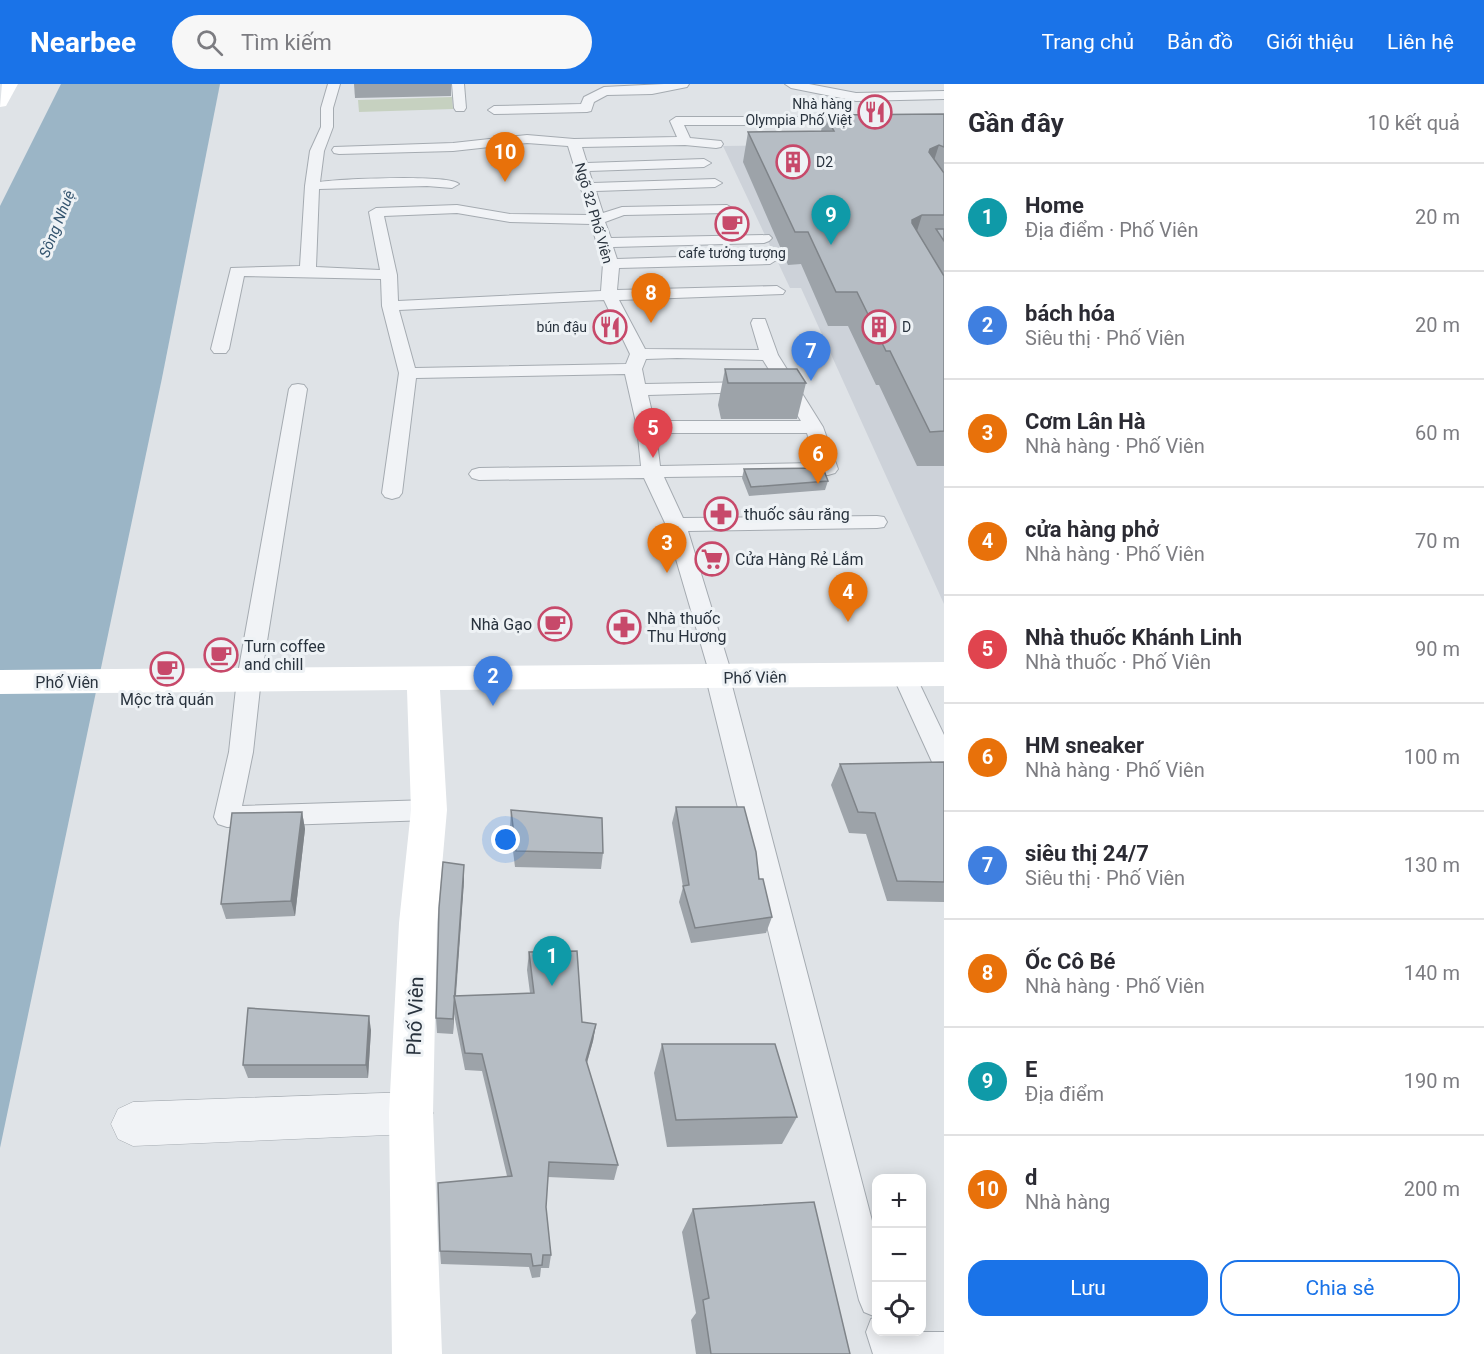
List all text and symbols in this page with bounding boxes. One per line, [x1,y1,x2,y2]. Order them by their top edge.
search box [172,15,592,69]
text: Nearbee [30,26,136,59]
icon: search [193,26,226,59]
text: Tìm kiếm [241,30,332,55]
text: Trang chủ [1041,30,1134,54]
text: Bản đồ [1167,30,1233,54]
text: Giới thiệu [1266,30,1354,54]
text: Liên hệ [1387,30,1454,54]
restaurant icon: Nhà hàng Olympia Phố Việt [857,94,893,130]
place label: Nhà hàng Olympia Phố Việt [745,96,852,128]
text: Gần đây [968,108,1064,138]
text: 10 kết quả [1367,111,1460,135]
pin: 10 [486,132,524,182]
building icon: D2 [775,144,811,180]
place label: D2 [816,154,833,170]
street label: Ngõ 32 Phố Viên [572,161,616,265]
water label: Sông Nhuệ [35,187,79,260]
text: Home [1025,193,1084,218]
pin: 9 [812,196,850,245]
text: 1 [982,205,993,229]
text: 20 m [1415,205,1460,229]
cafe icon: cafe tưởng tượng [714,206,750,242]
text: Địa điểm · Phố Viên [1025,218,1198,242]
place label: cafe tưởng tượng [678,245,786,261]
pin: 8 [632,274,670,323]
text: bách hóa [1025,301,1115,326]
restaurant icon: bún đậu [592,309,628,345]
building icon: D [861,309,897,345]
text: 2 [982,313,993,337]
text: 20 m [1415,313,1460,337]
place label: bún đậu [537,319,587,335]
place label: D [902,319,911,335]
text: Siêu thị · Phố Viên [1025,326,1185,350]
pin: 7 [792,332,830,381]
pin: 5 [634,408,672,458]
text: Cơm Lân Hà [1025,409,1145,434]
text: 3 [982,421,993,445]
text: 60 m [1415,421,1460,445]
pin: 6 [798,434,838,484]
text: Nhà hàng · Phố Viên [1025,434,1205,458]
pharmacy icon: thuốc sâu răng [703,496,739,532]
place label: thuốc sâu răng [744,505,850,524]
text: cửa hàng phở [1025,517,1159,542]
pin: 3 [648,524,686,573]
text: 4 [982,529,993,553]
text: 70 m [1415,529,1460,553]
supermarket icon: Cửa Hàng Rẻ Lắm [694,541,730,577]
text: Nhà hàng · Phố Viên [1025,542,1205,566]
place label: Cửa Hàng Rẻ Lắm [735,550,864,569]
pin: 4 [828,572,868,622]
cafe icon: Nhà Gạo [537,606,573,642]
pharmacy icon: Nhà thuốc Thu Hương [606,609,642,645]
place label: Nhà thuốc Thu Hương [647,609,726,646]
place label: Nhà Gạo [470,615,532,634]
text: Nhà thuốc Khánh Linh [1025,625,1242,650]
cafe icon: Turn coffee and chill [203,637,239,673]
place label: Turn coffee and chill [244,637,325,674]
text: 5 [982,637,993,661]
text: 90 m [1415,637,1460,661]
text: Nhà thuốc · Phố Viên [1025,650,1211,674]
cafe icon: Mộc trà quán [149,651,185,687]
pin: 2 [474,656,512,706]
street label: Phố Viên [723,667,787,688]
street label: Phố Viên [35,673,99,692]
place label: Mộc trà quán [120,690,214,709]
text: HM sneaker [1025,733,1144,758]
text: 6 [982,745,993,769]
text: 100 m [1404,745,1460,769]
text: Nhà hàng · Phố Viên [1025,758,1205,782]
your location [491,825,520,854]
text: siêu thị 24/7 [1025,841,1149,866]
text: 7 [982,853,993,877]
text: 130 m [1404,853,1460,877]
text: Siêu thị · Phố Viên [1025,866,1185,890]
pin: 1 [532,936,572,986]
text: Ốc Cô Bé [1025,949,1115,974]
text: 8 [982,961,993,985]
text: 140 m [1404,961,1460,985]
text: Nhà hàng · Phố Viên [1025,974,1205,998]
street label: Phố Viên [402,976,428,1056]
text: E [1025,1057,1037,1082]
text: 9 [982,1069,993,1093]
text: 190 m [1404,1069,1460,1093]
text: Địa điểm [1025,1082,1104,1106]
text: d [1025,1165,1037,1190]
map controls [872,1174,926,1336]
button: + [872,1174,926,1228]
text: 10 [976,1177,999,1201]
text: 200 m [1404,1177,1460,1201]
text: Nhà hàng [1025,1190,1110,1214]
button: − [872,1228,926,1282]
button: Lưu [968,1260,1208,1316]
button: Chia sẻ [1220,1260,1460,1316]
button: locate [872,1282,926,1336]

